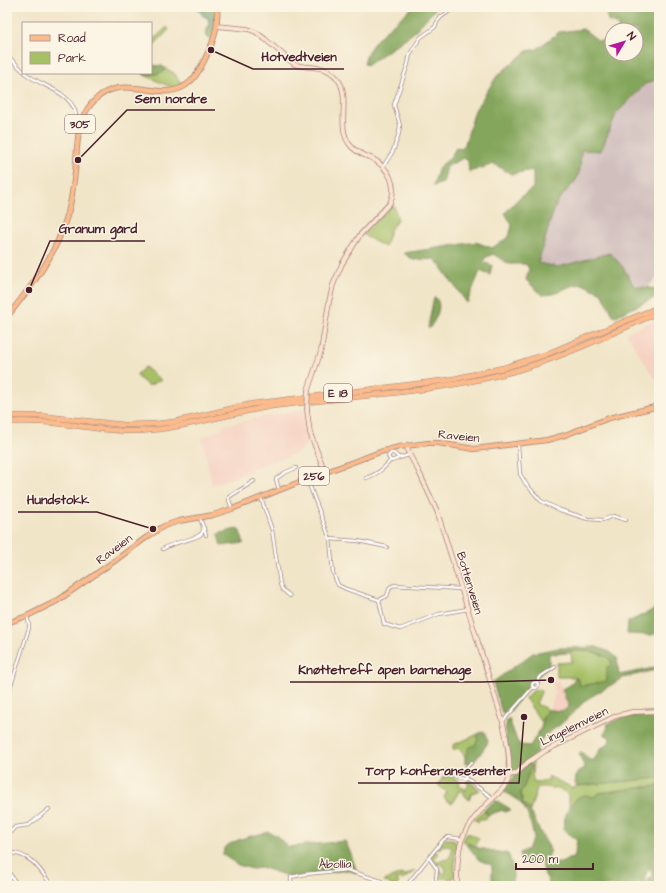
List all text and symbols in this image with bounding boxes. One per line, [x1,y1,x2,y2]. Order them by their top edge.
legend [22,22,152,74]
north arrow [604,22,644,62]
text: N [623,29,640,44]
text: Road [58,30,86,47]
callout: Hotvedtveien [253,44,344,69]
text: Hotvedtveien [261,48,337,66]
text: Park [58,50,86,67]
callout: Sem nordre [127,85,215,110]
text: Sem nordre [134,90,207,108]
road number: 305 [65,115,95,133]
callout: Granum gård [50,216,145,241]
text: Granum gård [59,220,138,240]
road number: E 18 [324,384,352,402]
street label: Raveien [437,426,481,447]
road number: 256 [299,467,329,485]
callout: Hundstokk [18,487,97,512]
text: Hundstokk [27,491,90,509]
street label: Raveien [93,530,136,569]
street label: Bottenveien [452,550,487,616]
callout: Knøttetreff åpen barnehage [290,657,480,682]
text: Knøttetreff åpen barnehage [298,661,472,681]
street label: Lingelemveien [537,703,611,751]
callout: Torp konferansesenter [358,758,519,783]
text: Torp konferansesenter [365,762,511,781]
scale bar [516,845,593,871]
text: 200 m [522,851,559,868]
street label: Åbollia [318,856,352,873]

